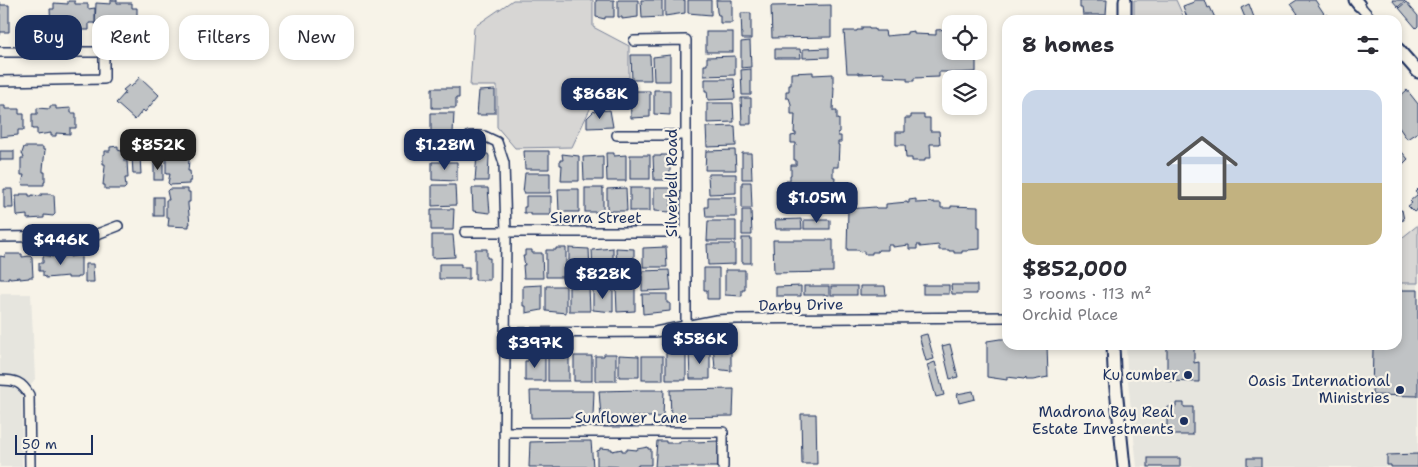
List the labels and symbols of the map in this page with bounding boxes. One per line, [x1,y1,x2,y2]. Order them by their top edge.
pin: $868K [565,78,635,120]
pin: $852K [123,128,193,171]
pin: $1.28M [404,128,486,171]
street label: Silverbell Road [662,128,682,237]
pin: $1.05M [776,182,858,224]
street label: Sierra Street [550,208,642,228]
pin: $446K [26,224,96,266]
pin: $828K [568,258,638,300]
street label: Darby Drive [758,294,844,316]
pin: $586K [665,322,735,365]
pin: $397K [500,326,570,369]
place label: Ku cumber [1103,365,1178,385]
marker: Ku cumber [1182,369,1194,381]
place label: Oasis International Ministries [1248,371,1390,408]
marker: Oasis International Ministries [1394,384,1406,396]
place label: Madrona Bay Real Estate Investments [1032,402,1174,439]
street label: Sunflower Lane [575,408,687,428]
marker: Madrona Bay Real Estate Investments [1178,415,1190,427]
scale bar [15,432,92,455]

